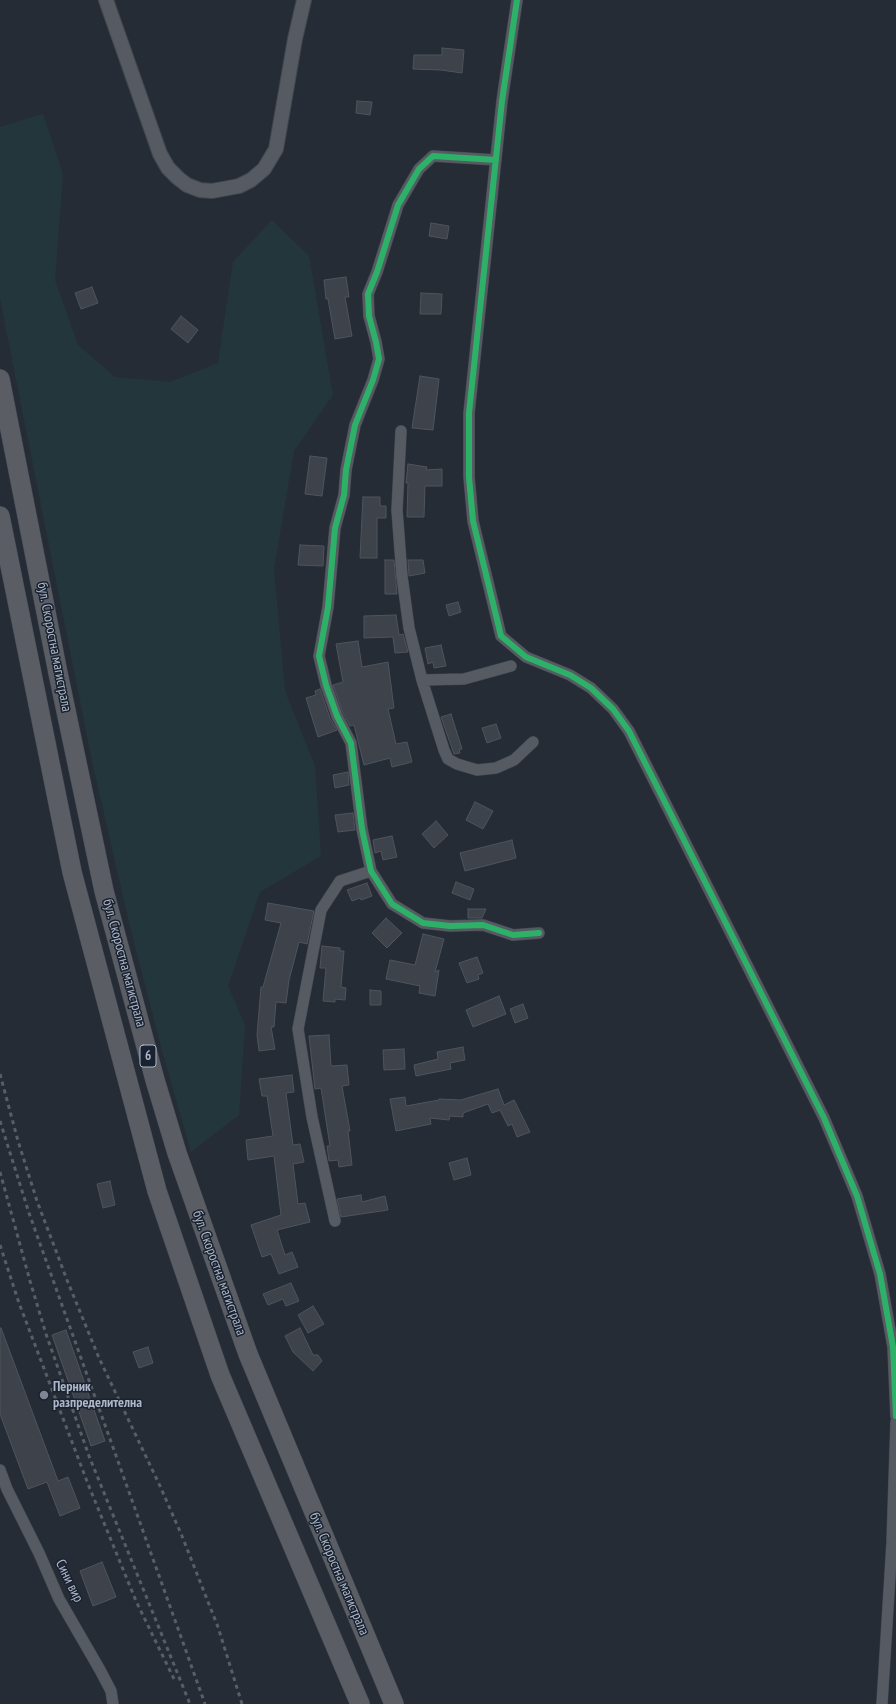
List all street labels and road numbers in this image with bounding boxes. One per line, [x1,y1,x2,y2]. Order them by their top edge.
street label: бул. Скоростна магистрала [33,581,75,713]
street label: бул. Скоростна магистрала [99,897,149,1029]
road number: 6 [140,1045,156,1067]
street label: бул. Скоростна магистрала [189,1208,249,1338]
street label: бул. Скоростна магистрала [306,1510,372,1638]
street label: Сини вир [51,1557,87,1605]

